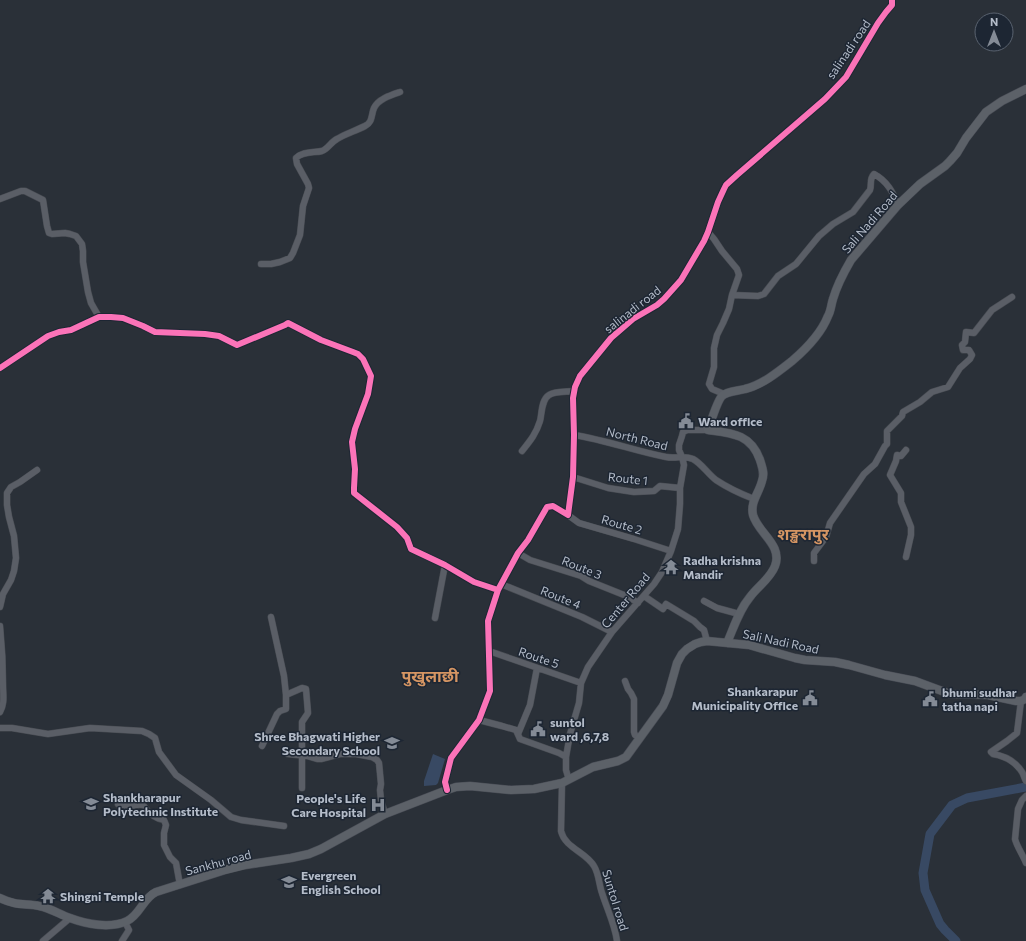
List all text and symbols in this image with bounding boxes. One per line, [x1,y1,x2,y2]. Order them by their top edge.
north arrow [974,12,1014,52]
text: N [990,15,998,28]
street label: salinadi road [823,17,873,81]
street label: Sali Nadi Road [838,188,900,256]
street label: salinadi road [601,282,663,336]
public building icon: Ward office [677,412,695,430]
place label: Ward office [698,414,762,428]
street label: North Road [605,424,669,452]
street label: Route 1 [607,469,649,487]
street label: Route 2 [600,512,644,537]
district label: शङ्खरापुर [777,524,830,545]
street label: Route 3 [560,553,604,581]
place label: Radha krishna Mandir [683,553,761,581]
temple icon: Radha krishna Mandir [662,558,680,576]
street label: Center Road [598,570,652,630]
street label: Route 4 [539,583,583,611]
street label: Sali Nadi Road [742,626,820,656]
street label: Route 5 [517,644,561,670]
district label: पुखुलाछी [401,666,459,687]
place label: Shankarapur Municipality Office [691,684,798,712]
place label: bhumi sudhar tatha napi [942,685,1017,713]
public building icon: Shankarapur Municipality Office [801,689,819,707]
public building icon: bhumi sudhar tatha napi [921,690,939,708]
place label: suntol ward ,6,7,8 [550,715,609,743]
public building icon: suntol ward ,6,7,8 [529,720,547,738]
place label: Shree Bhagwati Higher Secondary School [254,729,380,757]
school or university icon: Shree Bhagwati Higher Secondary School [383,734,401,752]
place label: Shankharapur Polytechnic Institute [103,790,218,818]
place label: People's Life Care Hospital [291,791,366,819]
school or university icon: Shankharapur Polytechnic Institute [82,795,100,813]
hospital icon: People's Life Care Hospital [369,796,387,814]
street label: Sankhu road [184,846,252,878]
place label: Evergreen English School [301,868,381,896]
street label: Suntol road [600,868,632,932]
school or university icon: Evergreen English School [280,873,298,891]
temple icon: Shingni Temple [39,887,57,905]
place label: Shingni Temple [60,889,144,903]

